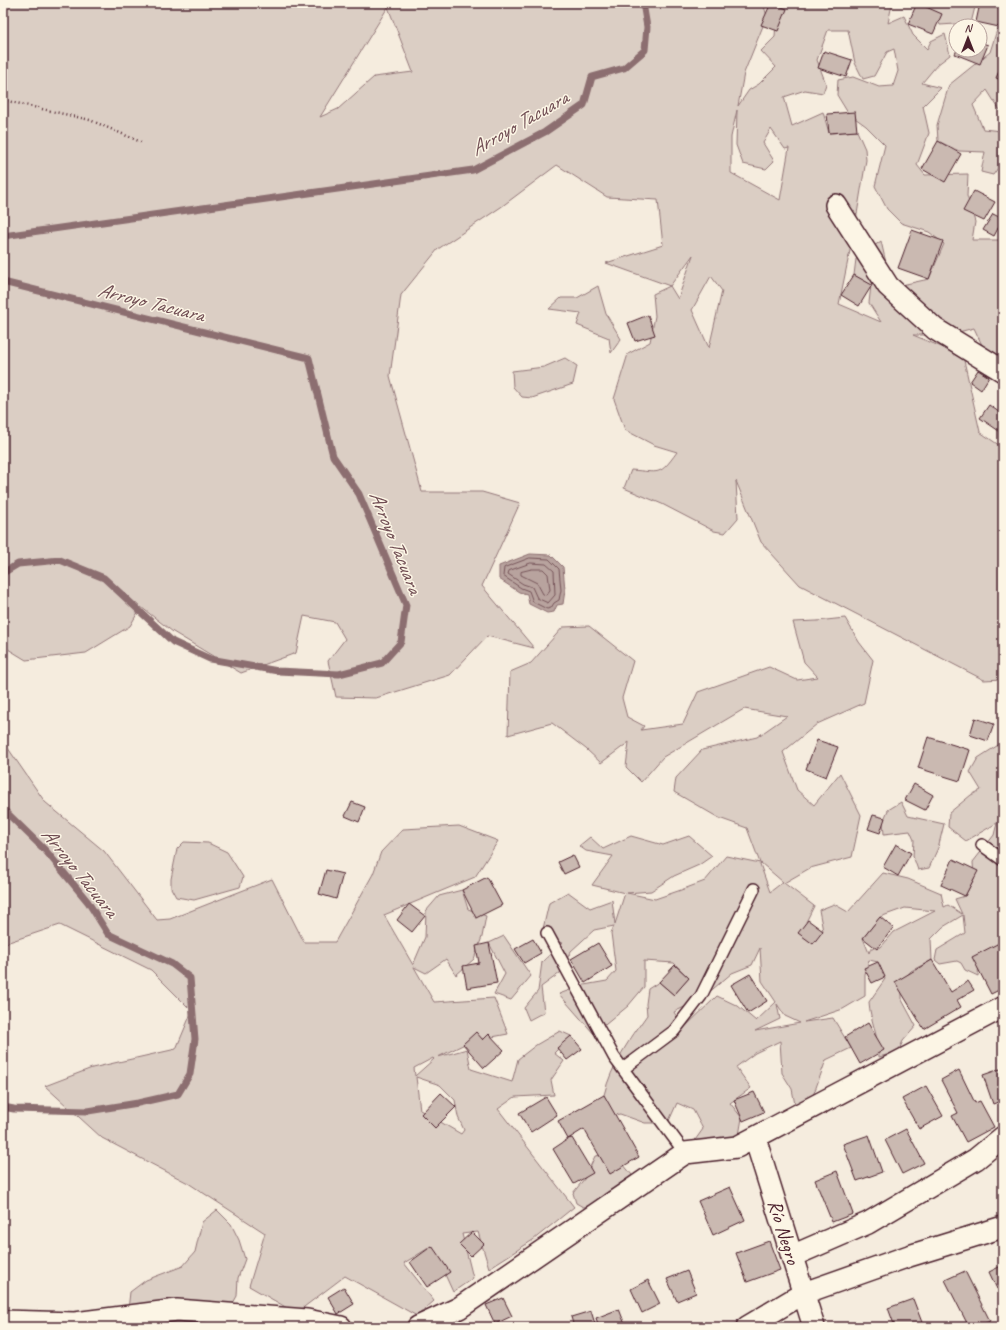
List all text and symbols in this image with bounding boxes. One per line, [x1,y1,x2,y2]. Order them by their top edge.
north arrow [948,18,988,58]
text: N [965,21,974,35]
water label: Arroyo Tacuara [466,83,575,161]
water label: Arroyo Tacuara [95,276,209,328]
water label: Arroyo Tacuara [364,487,429,599]
water label: Arroyo Tacuara [36,822,126,924]
street label: Río Negro [762,1197,806,1268]

